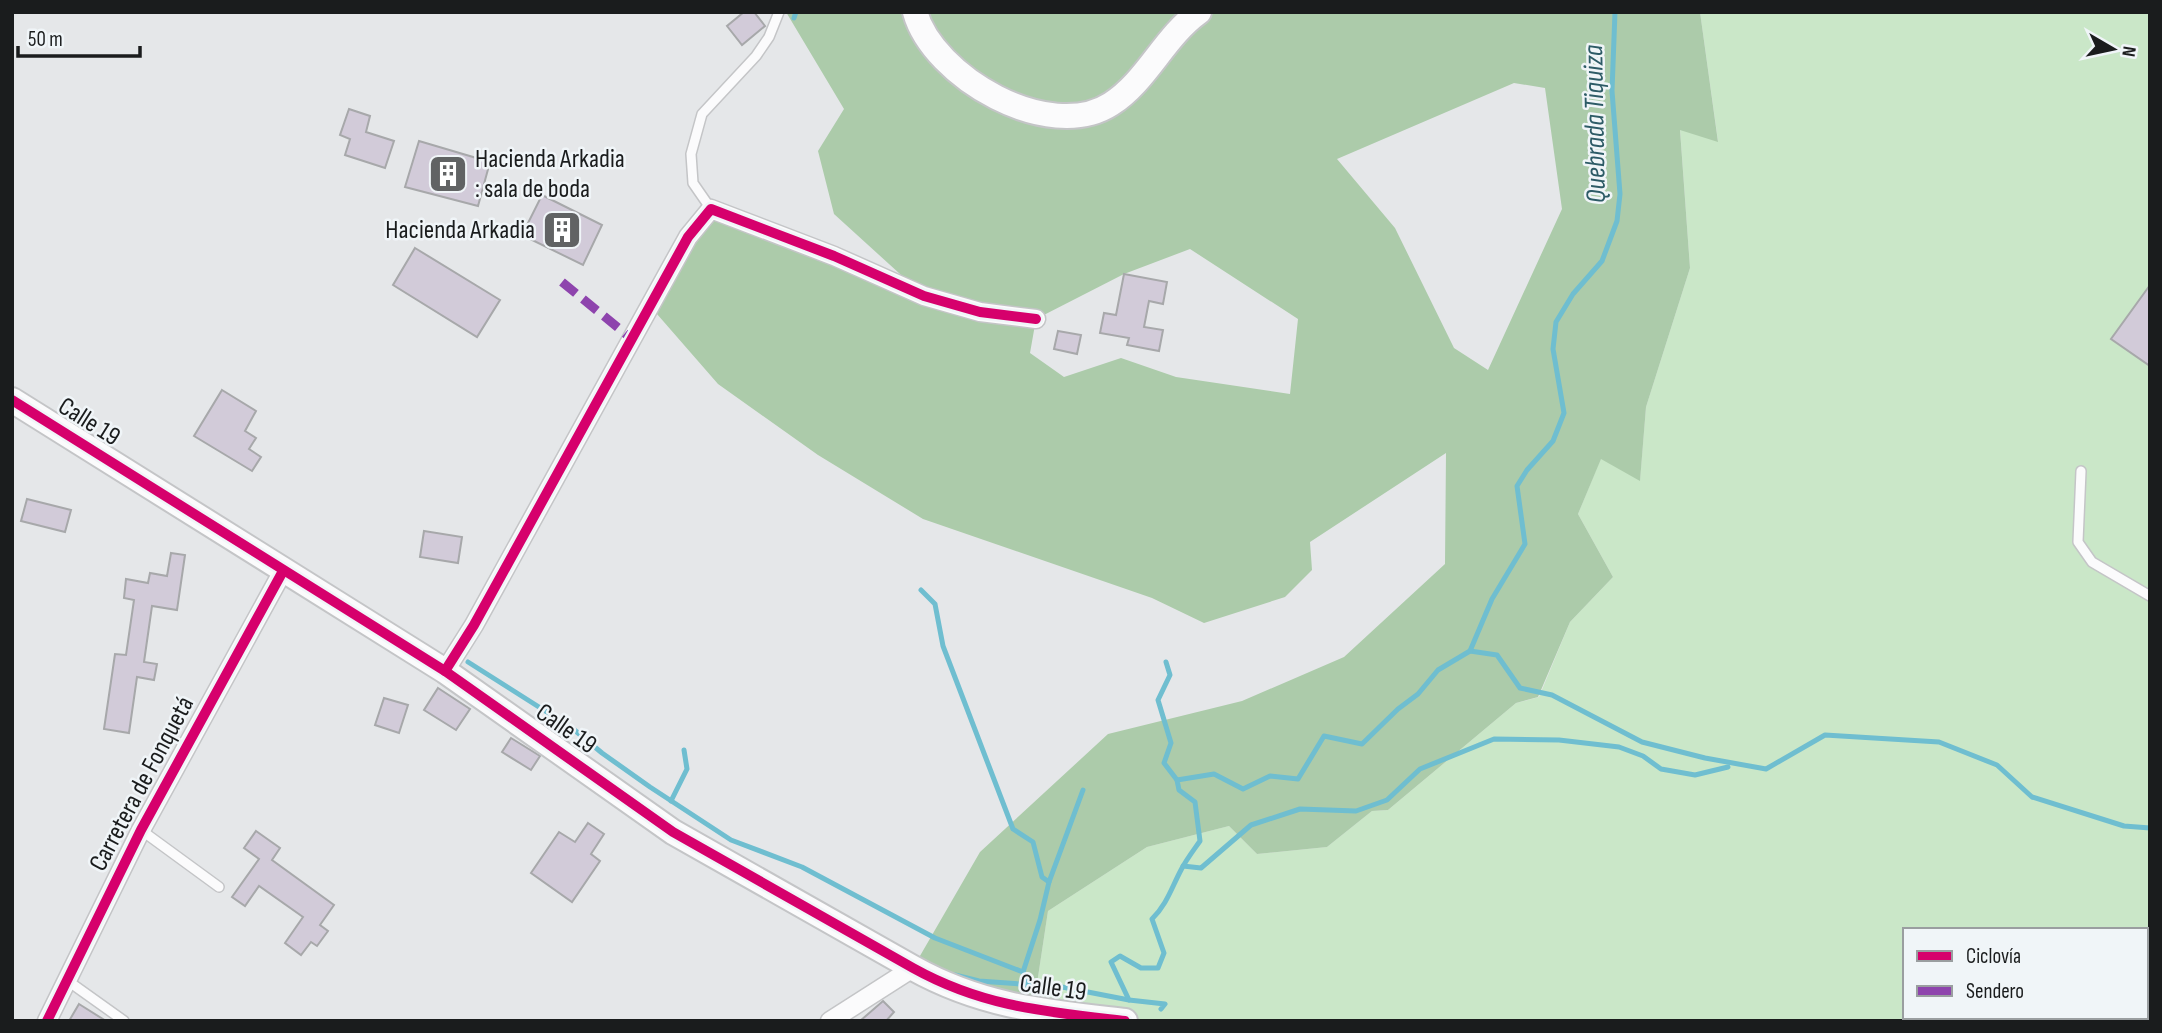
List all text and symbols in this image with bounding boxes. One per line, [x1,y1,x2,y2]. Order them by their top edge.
scale bar [18,14,140,58]
north arrow [2078,14,2148,84]
text: 50 m [28,27,63,52]
water label: Quebrada Tiquiza [1577,44,1613,203]
text: N [2116,45,2140,58]
place label: Hacienda Arkadia : sala de boda [475,144,625,205]
building icon: Hacienda Arkadia : sala de boda [427,153,469,195]
building icon: Hacienda Arkadia [541,209,583,251]
place label: Hacienda Arkadia [385,215,535,246]
street label: Calle 19 [52,391,126,453]
street label: Carretera de Fonquetá [83,691,201,877]
street label: Calle 19 [530,697,602,761]
legend [1903,928,2148,1019]
text: Ciclovía [1966,944,2021,969]
street label: Calle 19 [1018,968,1088,1008]
text: Sendero [1966,979,2024,1004]

